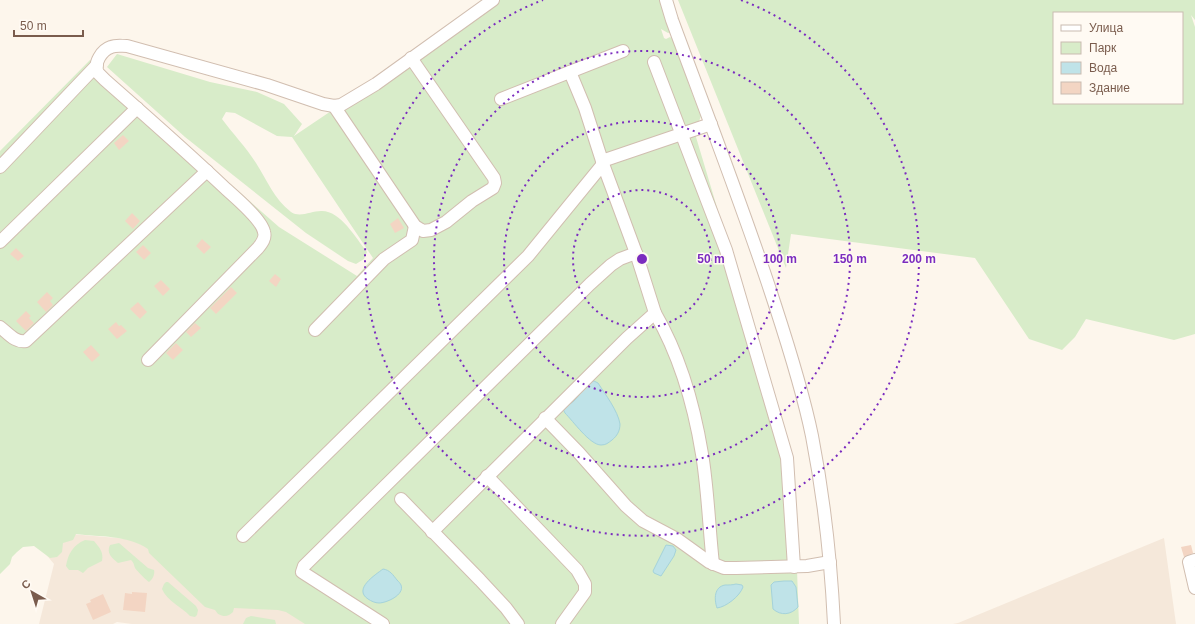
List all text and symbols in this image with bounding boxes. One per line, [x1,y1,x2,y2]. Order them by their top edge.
scale bar [14,12,83,38]
legend [1053,12,1183,104]
text: 50 m [20,19,47,33]
text: Улица [1089,21,1123,35]
text: Парк [1089,41,1117,55]
text: Вода [1089,61,1117,75]
text: Здание [1089,81,1130,95]
centre of rings [635,252,649,266]
text: 50 m [697,252,725,266]
text: 100 m [763,252,797,266]
text: 150 m [833,252,867,266]
text: 200 m [902,252,936,266]
north arrow [12,572,52,612]
text: С [19,577,33,591]

